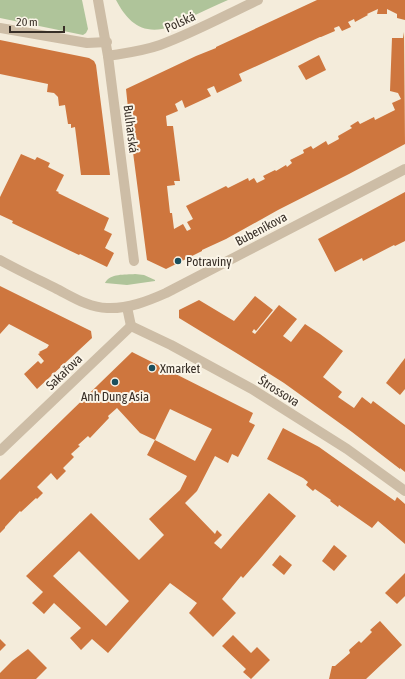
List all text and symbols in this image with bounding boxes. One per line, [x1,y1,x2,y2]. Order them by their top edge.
scale bar [10,8,64,34]
street label: Polská [162,9,198,35]
text: 20 m [16,15,38,29]
street label: Bulharská [121,104,141,154]
street label: Bubeníkova [233,209,289,249]
place label: Potraviny [186,254,232,269]
marker: Potraviny [173,256,183,266]
street label: Sakařova [43,351,85,393]
place label: Xmarket [160,361,200,376]
marker: Xmarket [147,363,157,373]
street label: Štrossova [256,373,302,409]
marker: Anh Dung Asia [110,377,120,387]
place label: Anh Dung Asia [81,389,149,404]

